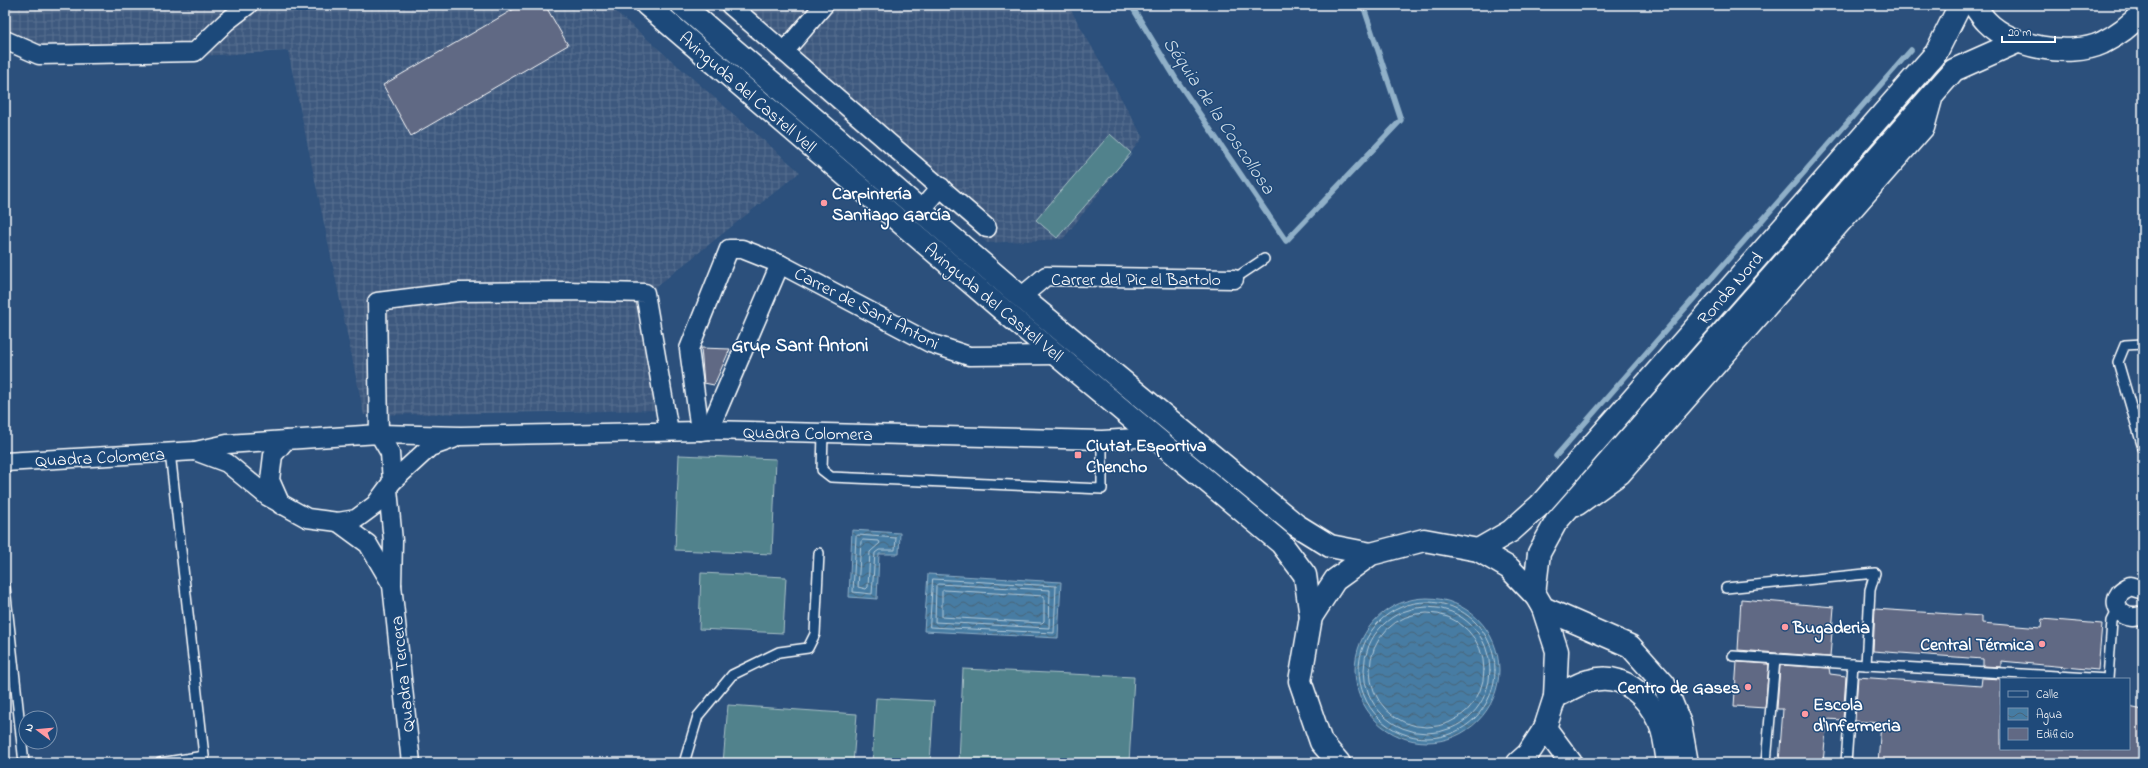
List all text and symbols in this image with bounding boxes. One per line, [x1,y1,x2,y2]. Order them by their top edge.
scale bar [2002,18,2055,44]
text: 20 m [2008,24,2031,42]
street label: Avinguda del Castell Vell [672,26,821,161]
water label: Séquia de la Coscollosa [1155,33,1281,201]
place label: Carpintería Santiago García [832,182,951,230]
marker: Carpintería Santiago García [819,198,829,208]
street label: Avinguda del Castell Vell [917,237,1068,370]
street label: Ronda Nord [1692,247,1771,332]
street label: Carrer de Sant Antoni [789,262,943,358]
street label: Carrer del Pic el Bartolo [1051,268,1221,294]
district label: Grup Sant Antoni [732,333,868,360]
street label: Quadra Colomera [743,421,873,449]
place label: Ciutat Esportiva Chencho [1086,434,1207,481]
street label: Quadra Colomera [35,443,166,475]
marker: Ciutat Esportiva Chencho [1073,450,1083,460]
street label: Quadra Tercera [385,614,423,733]
place label: Bugaderia [1792,616,1870,643]
marker: Bugaderia [1780,622,1790,632]
place label: Central Térmica [1920,633,2034,659]
marker: Central Térmica [2037,639,2047,649]
place label: Centro de Gases [1618,676,1740,702]
legend [2000,678,2130,750]
marker: Centro de Gases [1743,682,1753,692]
text: Calle [2036,686,2059,704]
place label: Escola d'Infermeria [1813,693,1901,740]
text: Agua [2036,706,2062,725]
marker: Escola d'Infermeria [1800,709,1810,719]
north arrow [18,710,58,750]
text: N [21,722,38,733]
text: Edificio [2036,726,2074,744]

